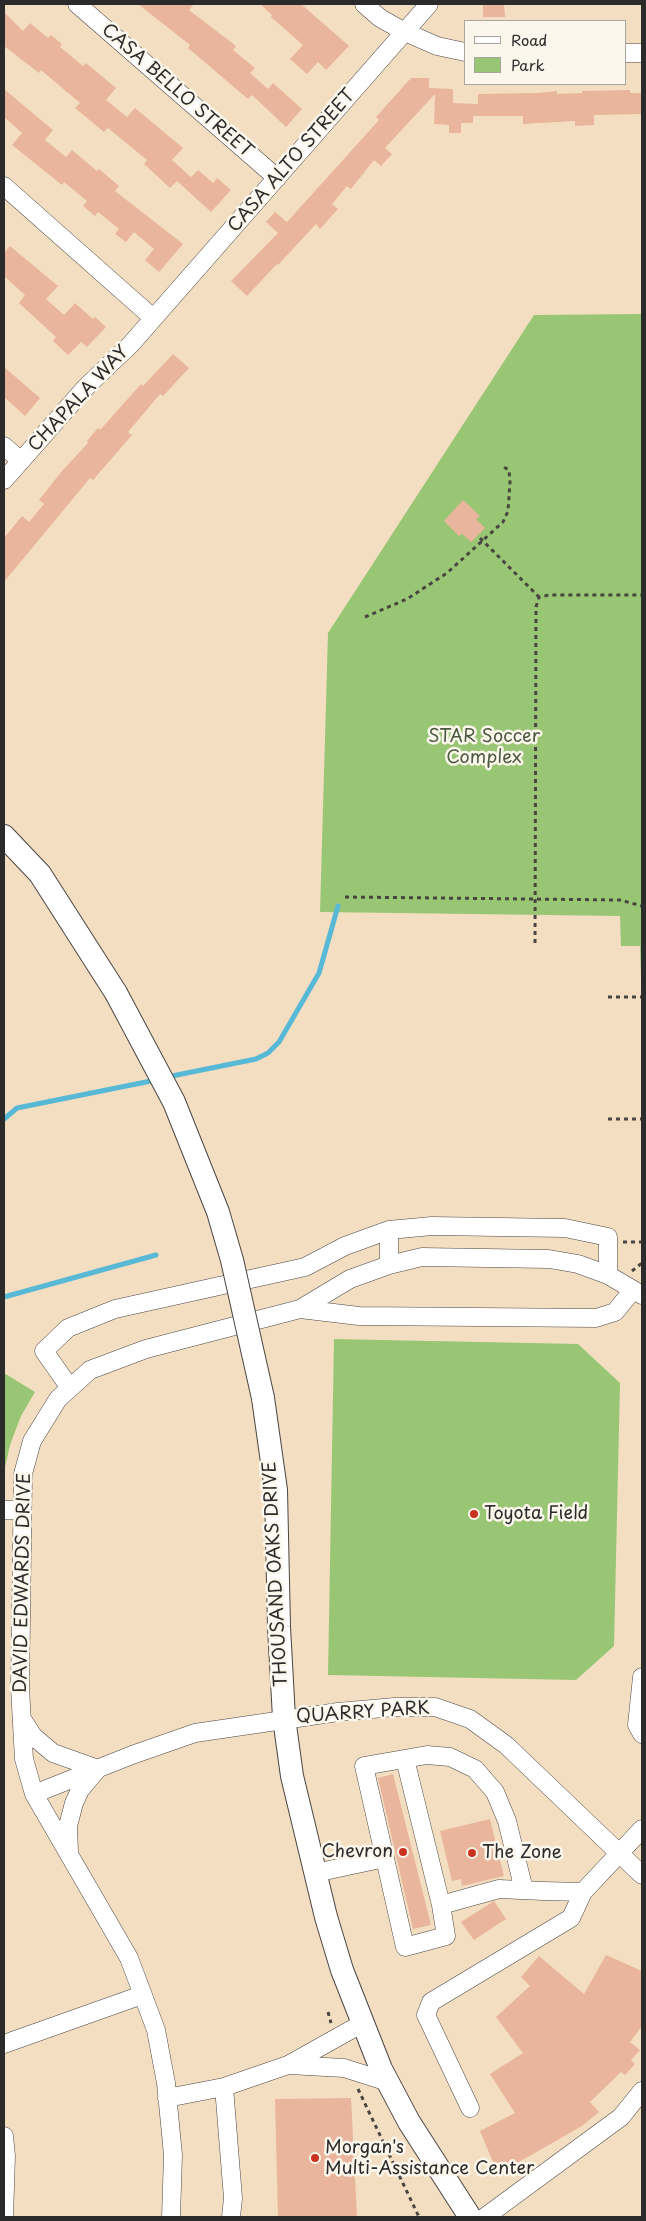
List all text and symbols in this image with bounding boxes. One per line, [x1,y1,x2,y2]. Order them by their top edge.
street label: CASA BELLO STREET [97,19,257,163]
legend [463,20,626,85]
text: Road [511,28,547,51]
text: Park [511,53,545,76]
street label: CASA ALTO STREET [224,85,360,237]
street label: CHAPALA WAY [24,341,134,457]
park label: STAR Soccer Complex [428,726,540,769]
street label: THOUSAND OAKS DRIVE [259,1461,293,1687]
street label: DAVID EDWARDS DRIVE [10,1473,36,1693]
place label: Toyota Field [484,1503,588,1525]
marker: Toyota Field [468,1508,480,1520]
street label: QUARRY PARK [295,1698,431,1728]
place label: Chevron [321,1841,393,1863]
place label: The Zone [482,1842,562,1864]
marker: Chevron [397,1846,409,1858]
marker: The Zone [466,1847,478,1859]
place label: Morgan's Multi-Assistance Center [325,2137,534,2180]
marker: Morgan's Multi-Assistance Center [309,2152,321,2164]

